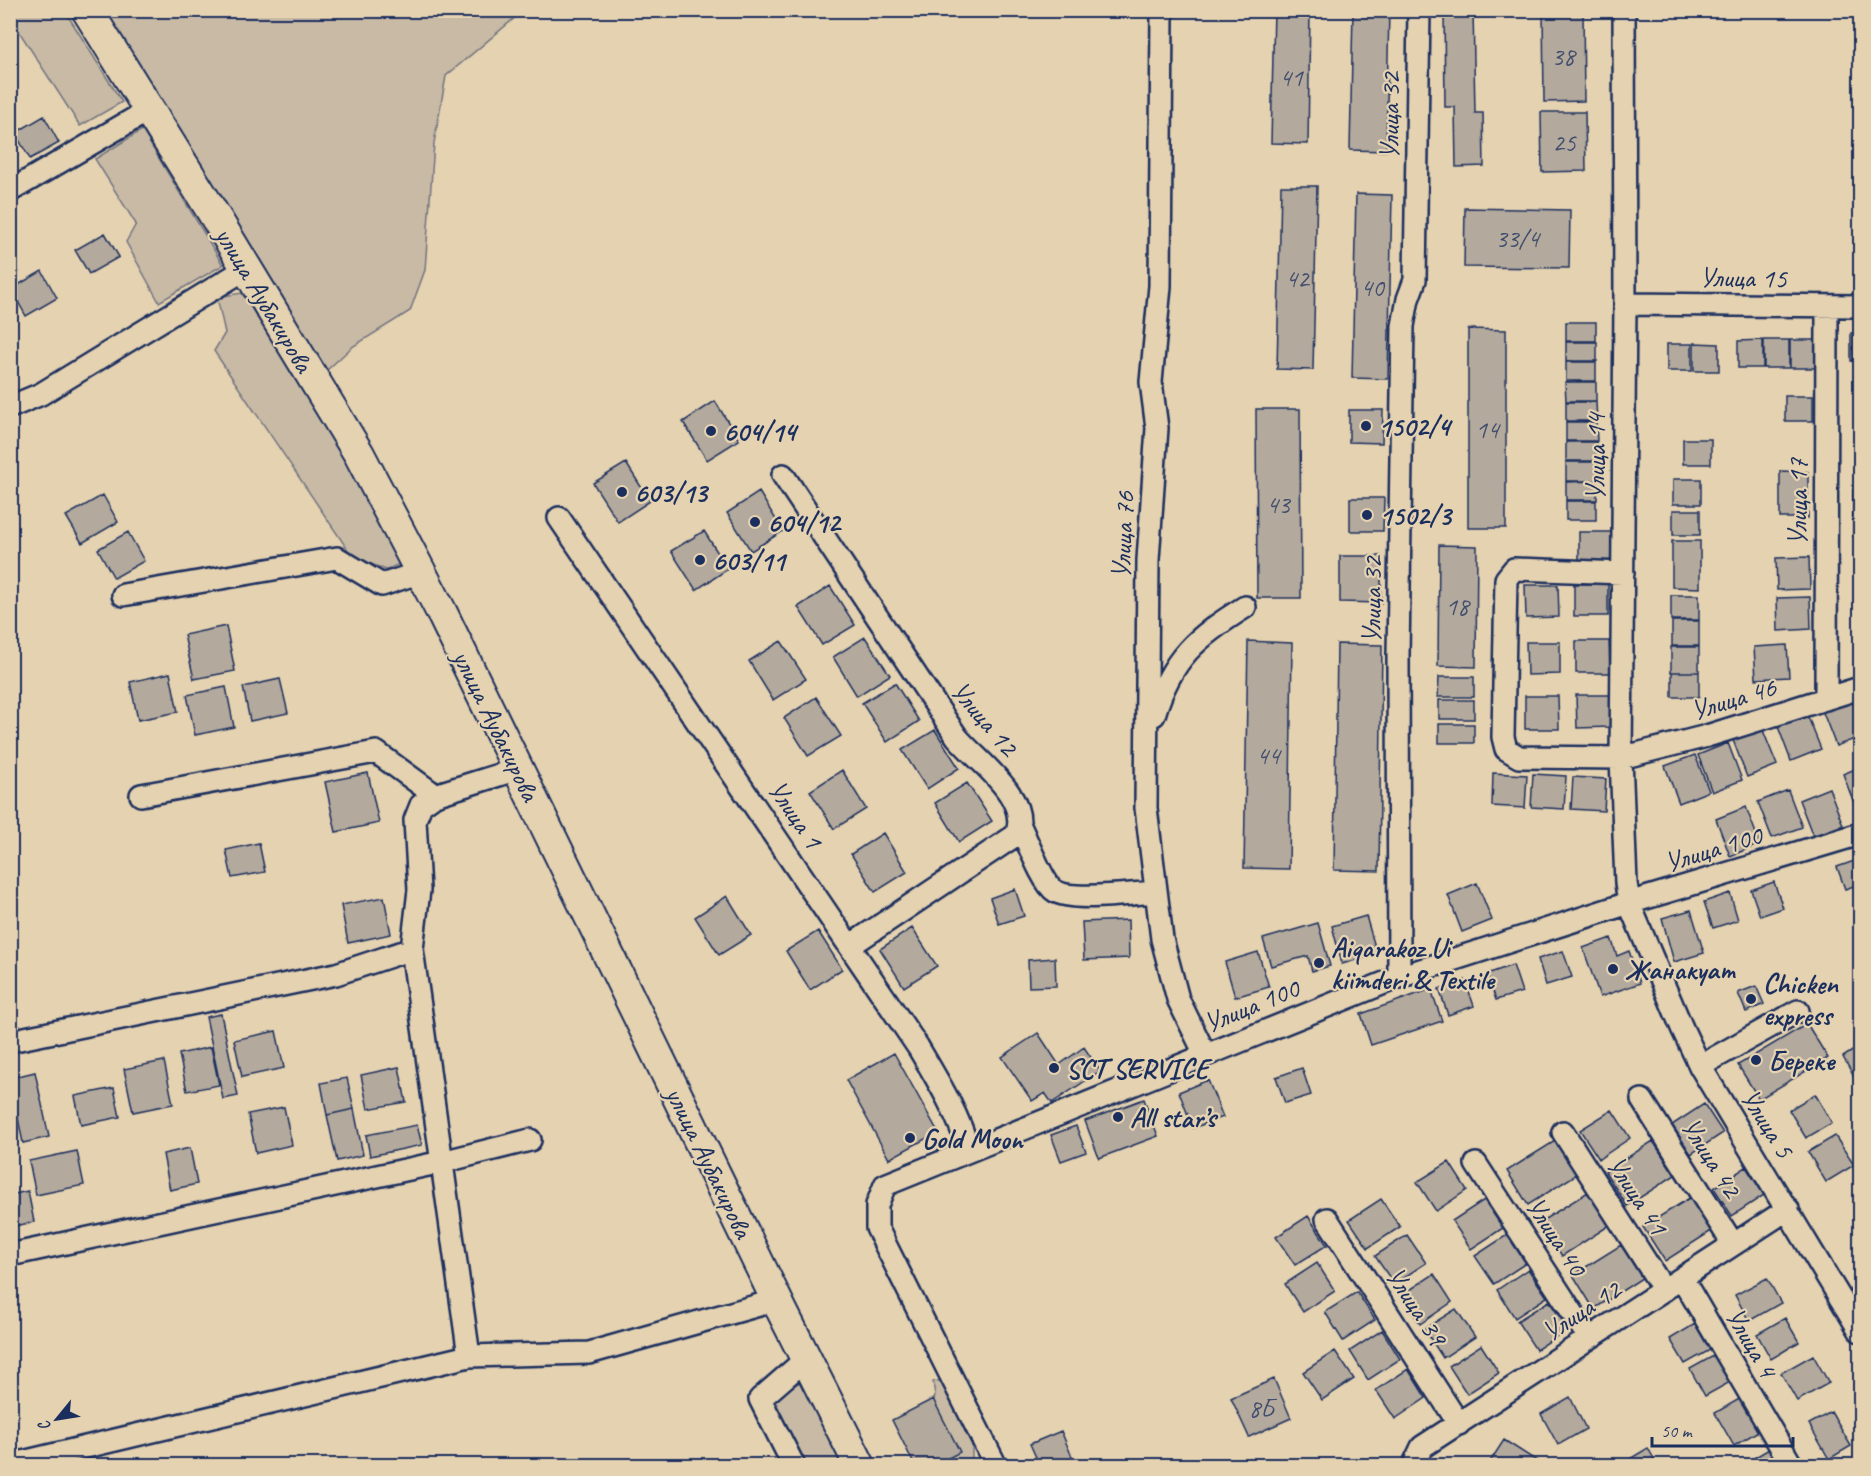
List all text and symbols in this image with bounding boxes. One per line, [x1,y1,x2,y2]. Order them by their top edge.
house number: 38 [1551,40,1577,73]
house number: 41 [1279,61,1304,94]
street label: Улица 32 [1371,70,1408,160]
house number: 25 [1552,126,1577,159]
street label: улица Аубакирова [206,218,323,380]
house number: 33/4 [1495,222,1541,255]
street label: Улица 15 [1699,259,1788,296]
house number: 42 [1285,262,1311,295]
house number: 40 [1360,271,1386,304]
place label: 1502/4 [1378,409,1453,444]
street label: Улица 14 [1578,411,1613,501]
house number: 14 [1475,413,1501,446]
place label: 604/14 [723,414,799,449]
marker: 1502/4 [1359,419,1373,433]
marker: 604/14 [704,424,718,438]
street label: Улица 17 [1780,457,1815,546]
place label: 603/13 [634,475,709,510]
marker: 603/13 [615,485,629,499]
house number: 43 [1266,488,1292,521]
street label: Улица 76 [1103,489,1142,580]
place label: 1502/3 [1379,498,1453,533]
place label: 604/12 [767,505,842,540]
marker: 1502/3 [1360,508,1374,522]
marker: 604/12 [748,515,762,529]
place label: 603/11 [712,543,788,578]
marker: 603/11 [693,553,707,567]
street label: Улица 32 [1353,554,1390,644]
house number: 18 [1445,590,1471,623]
street label: улица Аубакирова [444,642,549,808]
street label: Улица 46 [1686,669,1781,728]
street label: Улица 12 [943,674,1028,765]
house number: 44 [1256,739,1282,772]
street label: Улица 1 [760,773,832,856]
street label: Улица 100 [1660,816,1768,880]
place label: Aiqarakoz Ui kiimderi & Textile [1331,930,1497,997]
place label: Жанакуат [1625,952,1737,987]
marker: Aiqarakoz Ui kiimderi & Textile [1312,956,1326,970]
marker: Жанакуат [1606,962,1620,976]
place label: Chicken express [1763,966,1839,1033]
street label: Улица 100 [1198,970,1306,1040]
marker: Chicken express [1744,992,1758,1006]
place label: Береке [1768,1043,1837,1078]
place label: SCT SERVICE [1066,1051,1213,1086]
marker: Береке [1749,1053,1763,1067]
marker: SCT SERVICE [1047,1061,1061,1075]
street label: улица Аубакирова [657,1079,762,1245]
street label: Улица 5 [1733,1082,1803,1165]
place label: All star’s [1130,1100,1219,1135]
marker: All star’s [1111,1110,1125,1124]
street label: Улица 42 [1674,1111,1751,1206]
place label: Gold Moon [922,1121,1025,1156]
marker: Gold Moon [903,1131,917,1145]
street label: Улица 41 [1599,1149,1677,1243]
street label: Улица 40 [1518,1190,1596,1284]
street label: Улица 39 [1378,1260,1456,1354]
street label: Улица 12 [1535,1271,1629,1349]
street label: Улица 4 [1718,1301,1787,1385]
north arrow [27,1389,87,1449]
house number: 8Б [1249,1392,1277,1425]
scale bar [1652,1410,1793,1448]
text: С [33,1416,56,1434]
text: 50 m [1661,1420,1694,1442]

